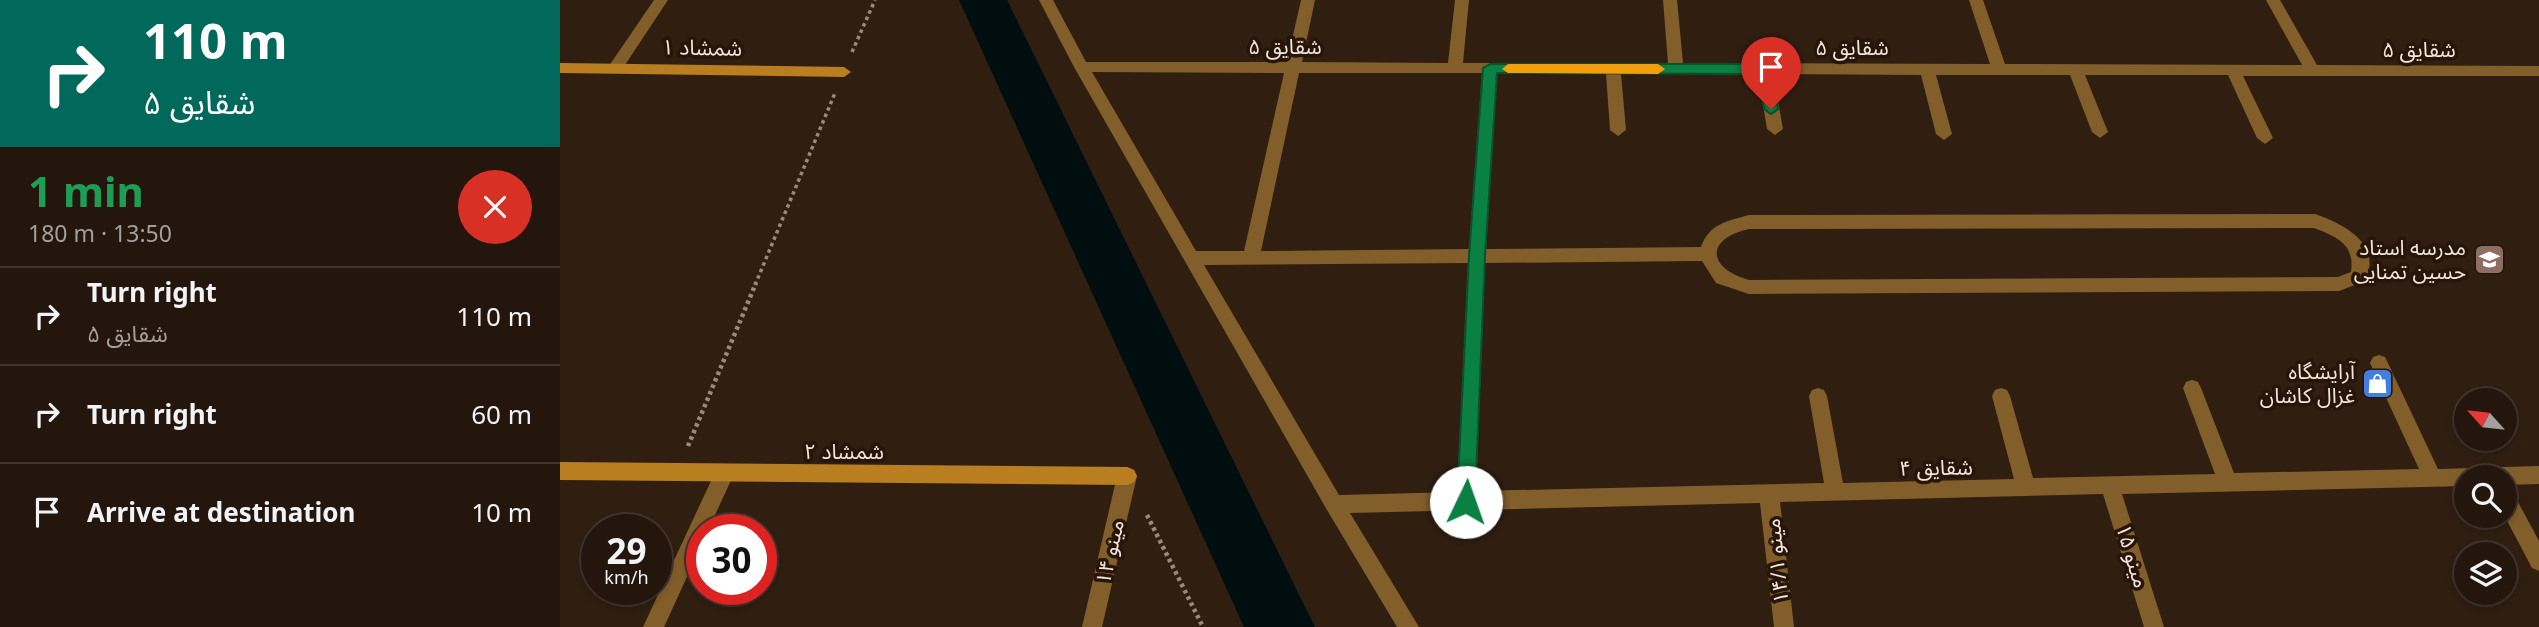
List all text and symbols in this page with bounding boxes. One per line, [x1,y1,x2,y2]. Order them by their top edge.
text: 110 m [143,7,288,73]
icon: right [28,28,119,119]
street label: شمشاد ۱ [662,32,742,62]
street label: شقایق ۵ [1248,32,1322,60]
street label: شقایق ۵ [1815,33,1889,61]
street label: شقایق ۵ [2382,35,2456,63]
pin [1741,37,1801,109]
icon: arrive [1752,48,1790,86]
text: شقایق ۵ [143,80,255,123]
text: 1 min [28,162,144,219]
button: close [458,170,532,244]
text: 180 m · 13:50 [28,217,172,249]
place label: مدرسه استاد حسین تمنایی [2354,233,2466,285]
school or university icon: مدرسه استاد حسین تمنایی [2472,243,2506,277]
text: Turn right [87,274,217,310]
icon: right [28,297,66,335]
text: 110 m [456,298,532,334]
text: شقایق ۵ [87,317,168,349]
place label: آرایشگاه غزال کاشان [2260,357,2356,409]
shop icon: آرایشگاه غزال کاشان [2361,367,2395,401]
north arrow [2454,388,2516,452]
map controls [2454,388,2517,605]
icon: right [28,395,66,433]
text: Turn right [87,396,217,432]
text: 60 m [471,396,532,432]
street label: شمشاد ۲ [804,437,884,465]
street label: شقایق ۴ [1899,452,1973,482]
position arrow [1429,465,1503,539]
button: search [2454,465,2517,528]
icon: arrive [28,493,66,531]
text: Arrive at destination [87,494,356,530]
text: 10 m [471,494,532,530]
speed limit sign: 30 [686,514,777,605]
street label: مینو ۱۴ [1088,517,1130,587]
street label: مینو ۱۴/۱ [1758,517,1794,605]
street label: مینو ۱۵ [2110,520,2156,591]
text: 29 [606,527,647,574]
button: layers [2454,542,2517,605]
text: km/h [604,565,649,589]

